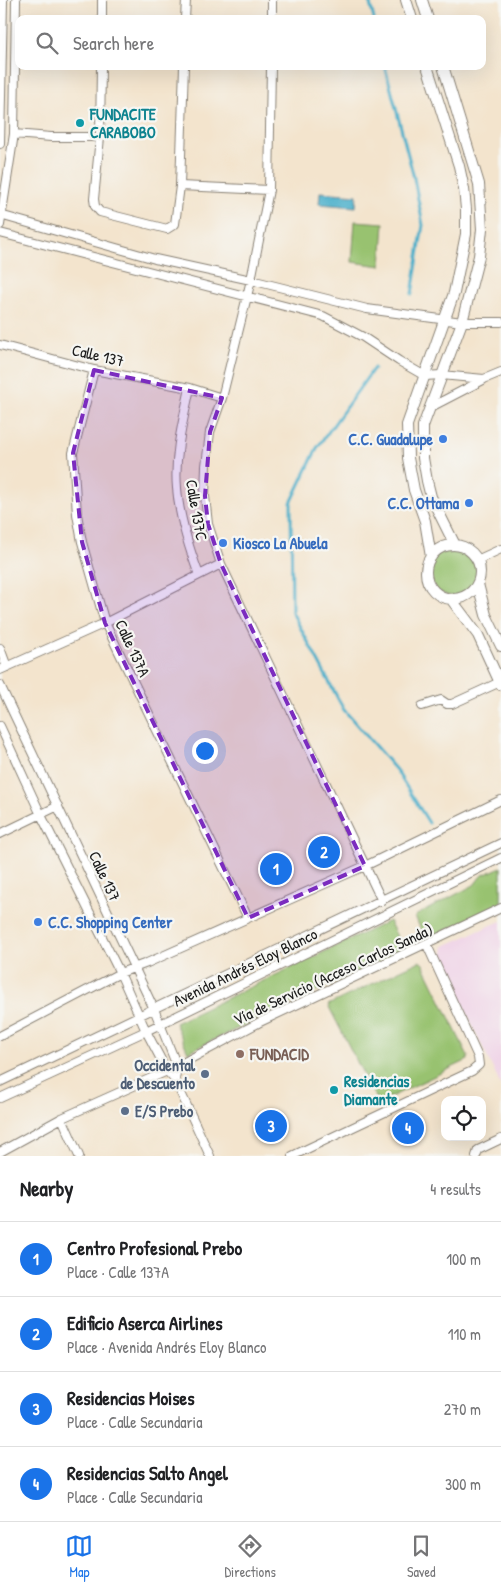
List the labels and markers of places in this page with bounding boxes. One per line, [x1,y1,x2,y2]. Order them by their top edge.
place label: FUNDACITE CARABOBO [89,103,157,143]
marker: FUNDACITE CARABOBO [74,117,86,129]
place label: C.C. Guadalupe [348,428,434,451]
marker: C.C. Guadalupe [437,433,449,445]
place label: C.C. Ottama [388,492,460,514]
marker: C.C. Ottama [463,497,475,509]
place label: Kiosco La Abuela [233,532,328,554]
marker: Kiosco La Abuela [217,537,229,549]
pin: 2 [308,833,340,871]
pin: 1 [260,850,292,888]
place label: C.C. Shopping Center [48,911,173,934]
marker: C.C. Shopping Center [32,916,44,928]
place label: FUNDACID [249,1043,309,1065]
marker: FUNDACID [234,1048,246,1060]
place label: Occidental de Descuento [120,1054,196,1094]
marker: Occidental de Descuento [199,1068,211,1080]
place label: Residencias Diamante [344,1070,410,1110]
marker: Residencias Diamante [328,1084,340,1096]
place label: E/S Prebo [135,1100,194,1122]
marker: E/S Prebo [119,1105,131,1117]
pin: 3 [255,1107,287,1145]
pin: 4 [392,1109,424,1147]

